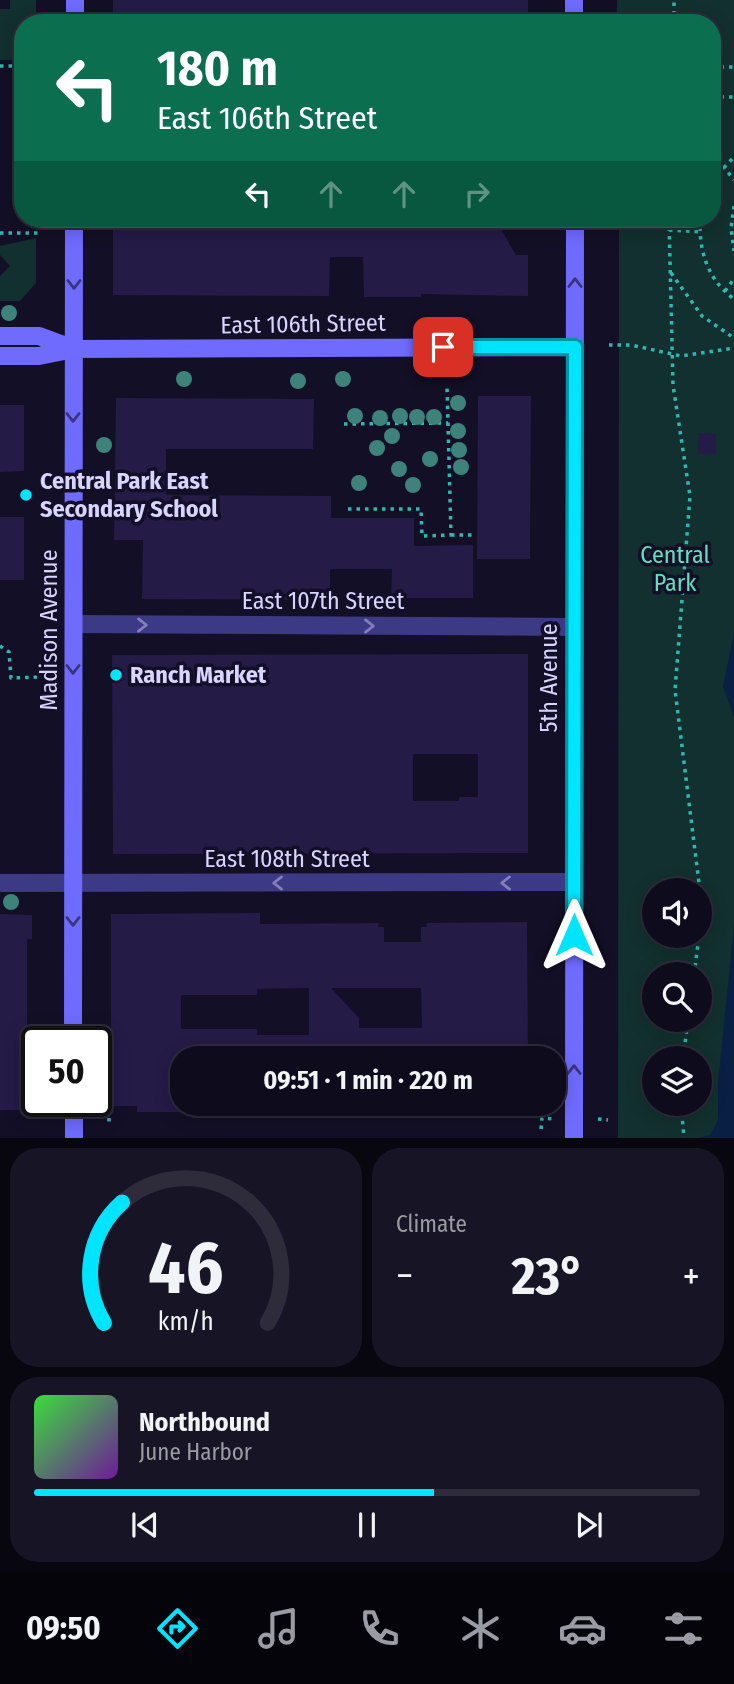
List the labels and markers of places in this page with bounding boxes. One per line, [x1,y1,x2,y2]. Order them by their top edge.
pin [413,317,473,377]
place label: Central Park East Secondary School [40,467,218,523]
marker: Central Park East Secondary School [18,487,34,503]
place label: Ranch Market [130,661,267,689]
marker: Ranch Market [108,667,124,683]

